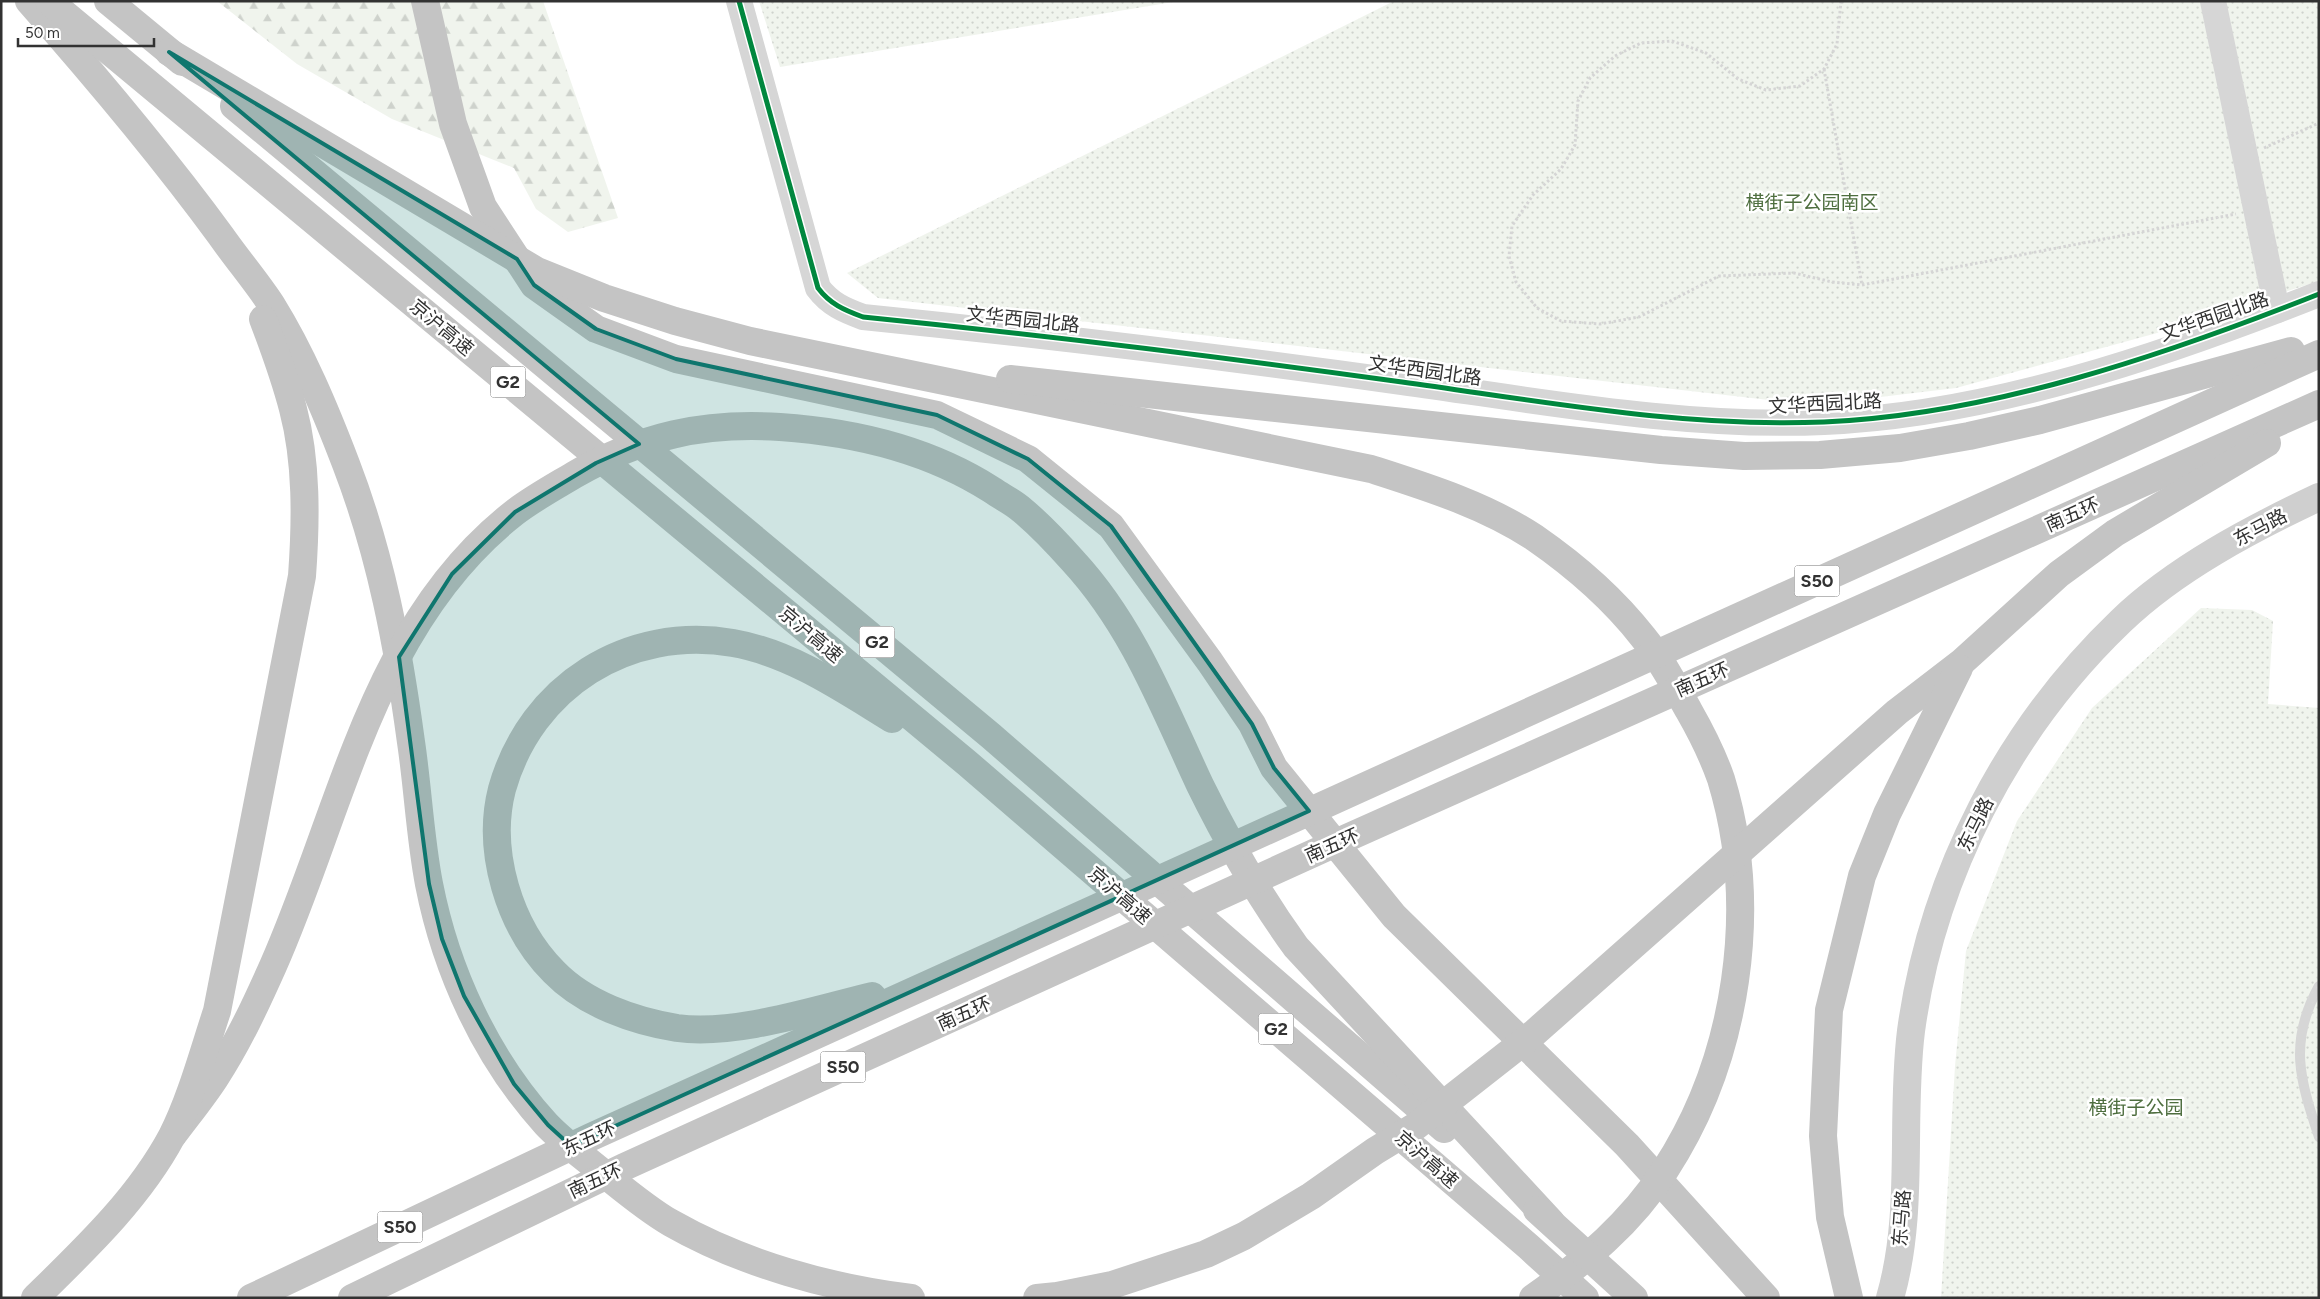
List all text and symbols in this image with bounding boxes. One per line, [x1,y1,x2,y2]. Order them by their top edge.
scale bar [18,15,154,47]
text: 50 m [25,24,60,42]
park label: 横街子公园南区 [1745,191,1879,214]
street label: 文华西园北路 [2157,287,2272,346]
street label: 京沪高速 [405,294,478,361]
street label: 文华西园北路 [965,302,1081,337]
street label: 文华西园北路 [1367,351,1483,390]
road number: G2 [490,367,526,398]
street label: 文华西园北路 [1767,389,1883,418]
street label: 南五环 [2041,492,2103,537]
street label: 东马路 [2230,504,2291,551]
road number: S50 [1794,566,1840,596]
street label: 京沪高速 [774,601,847,668]
road number: G2 [860,626,894,658]
street label: 南五环 [1671,657,1733,702]
street label: 东马路 [1953,794,1998,855]
street label: 南五环 [1301,823,1363,868]
street label: 京沪高速 [1083,862,1156,929]
street label: 南五环 [933,991,995,1036]
road number: G2 [1258,1014,1294,1044]
road number: S50 [820,1052,866,1082]
park label: 横街子公园 [2088,1096,2184,1119]
street label: 东五环 [559,1116,620,1161]
street label: 京沪高速 [1390,1126,1463,1193]
street label: 南五环 [565,1158,626,1203]
street label: 东马路 [1888,1189,1915,1247]
road number: S50 [378,1212,422,1242]

